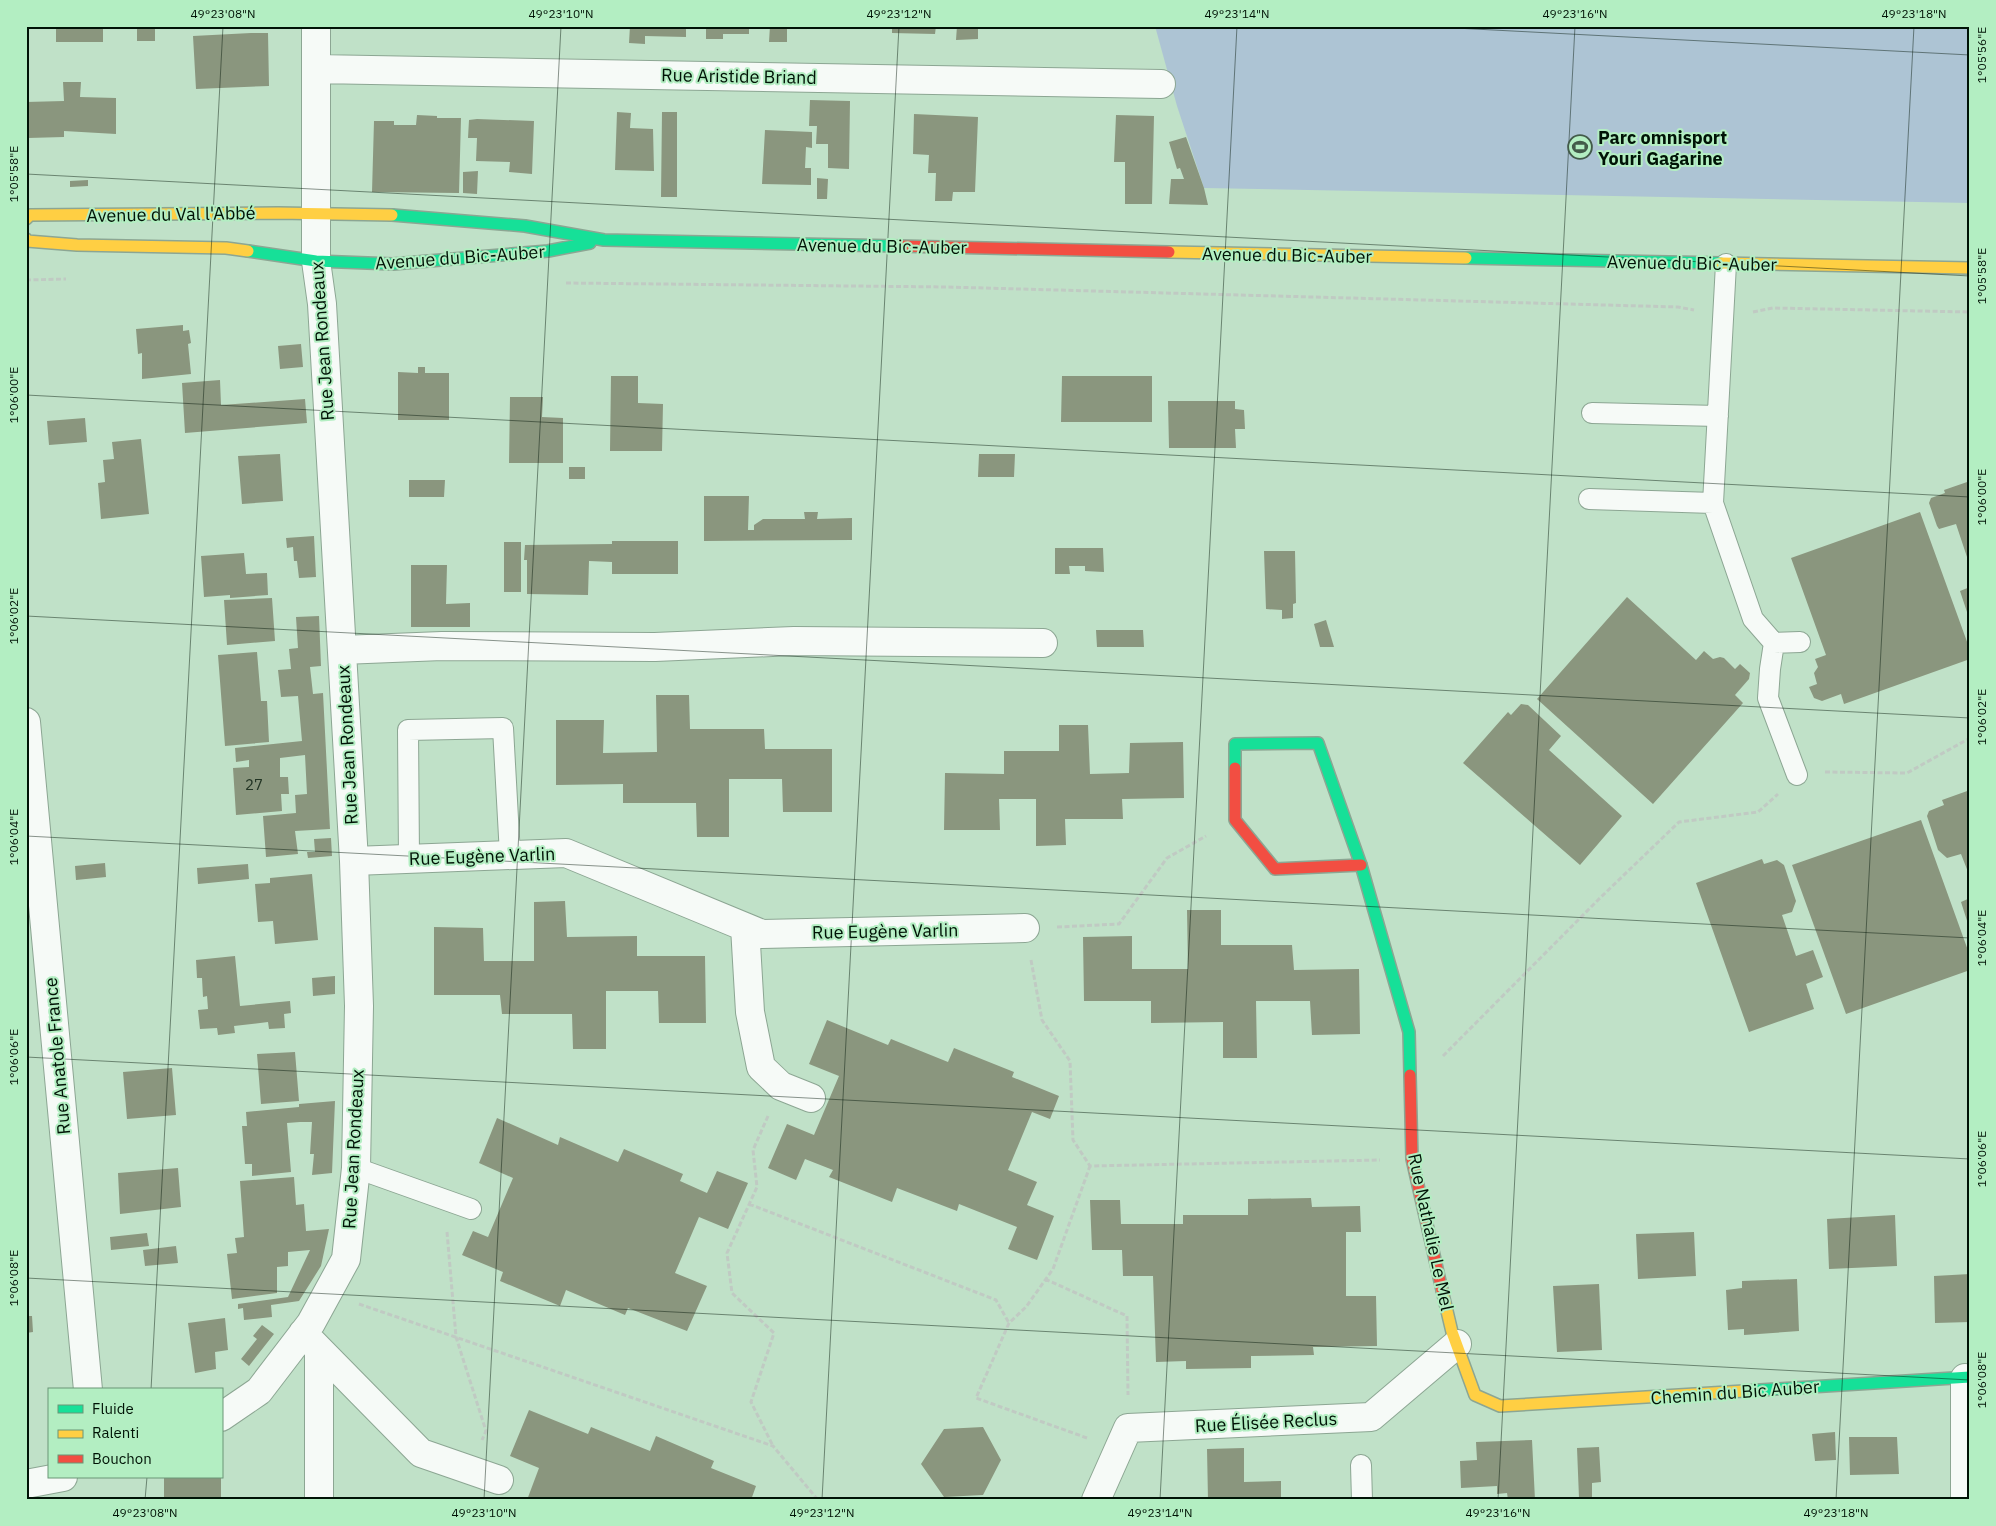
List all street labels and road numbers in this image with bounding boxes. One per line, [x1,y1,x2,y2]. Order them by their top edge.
street label: Rue Aristide Briand [661,63,817,89]
street label: Avenue du Val l'Abbé [86,201,256,227]
street label: Avenue du Bic-Auber [797,233,968,259]
street label: Avenue du Bic-Auber [374,240,546,274]
street label: Avenue du Bic-Auber [1202,242,1373,268]
street label: Avenue du Bic-Auber [1607,250,1778,276]
street label: Rue Jean Rondeaux [305,260,339,422]
street label: Rue Jean Rondeaux [331,665,363,825]
street label: Rue Eugène Varlin [408,842,556,870]
street label: Rue Eugène Varlin [812,918,958,944]
street label: Rue Anatole France [39,976,75,1135]
street label: Rue Jean Rondeaux [337,1069,369,1229]
street label: Rue Nathalie Le Mel [1403,1151,1459,1313]
street label: Chemin du Bic Auber [1650,1375,1821,1409]
street label: Rue Élisée Reclus [1194,1407,1338,1437]

